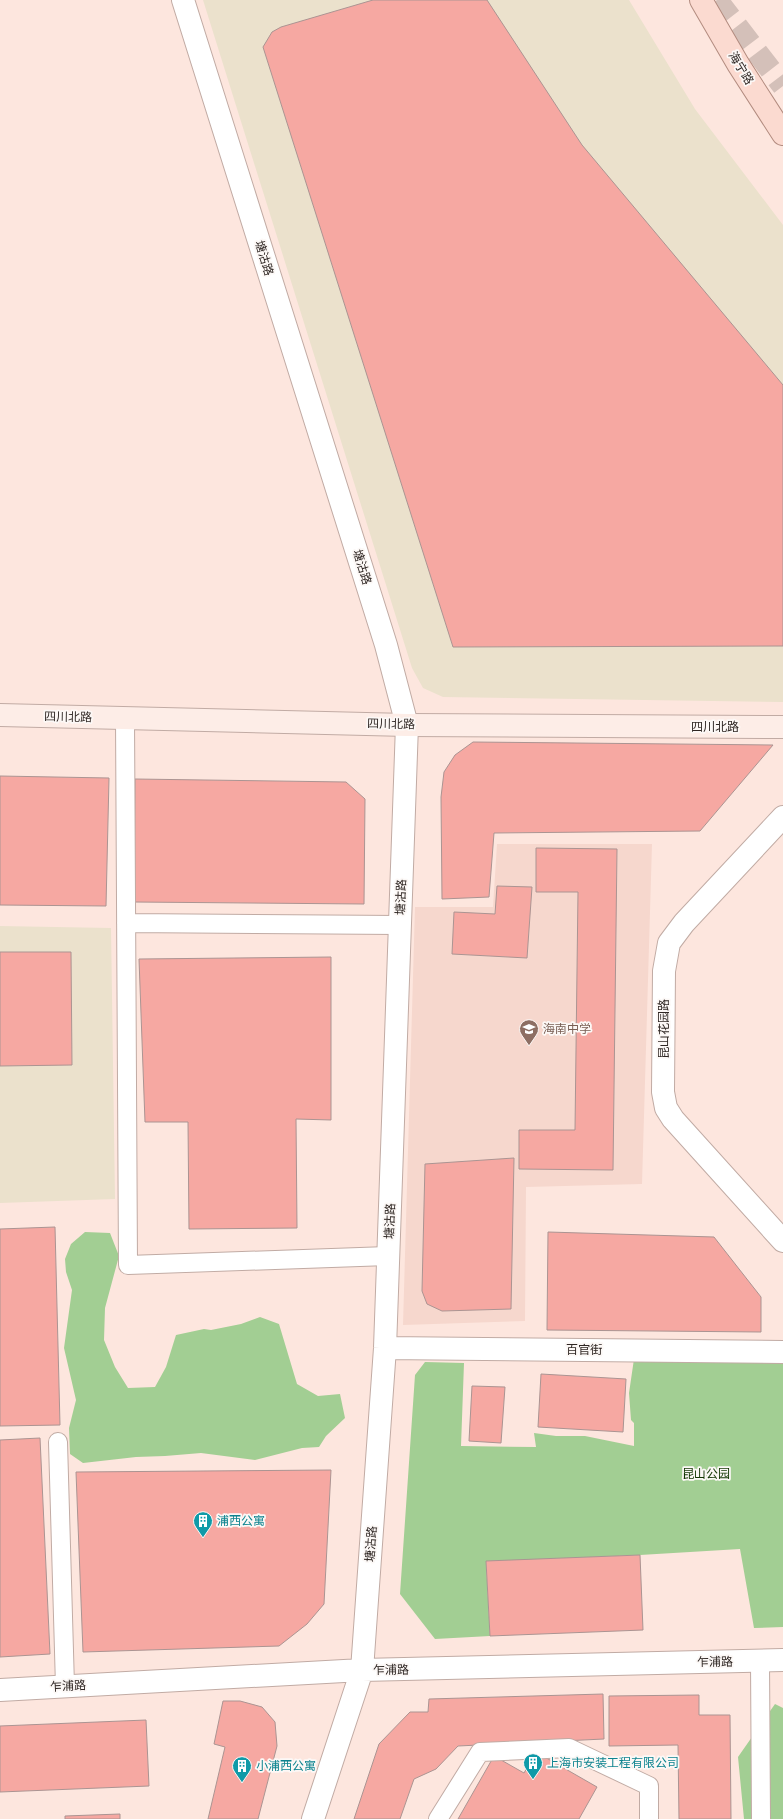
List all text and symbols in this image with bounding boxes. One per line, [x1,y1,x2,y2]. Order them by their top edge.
street label: 海宁路 [725,49,756,88]
street label: 塘沽路 [251,239,276,278]
street label: 塘沽路 [349,548,374,587]
street label: 四川北路 [44,710,92,725]
street label: 四川北路 [367,717,415,732]
street label: 四川北路 [691,720,739,735]
street label: 塘沽路 [393,879,410,915]
street label: 昆山花园路 [657,999,672,1059]
school or university icon: 海南中学 [518,1018,540,1046]
place label: 海南中学 [543,1022,591,1037]
street label: 塘沽路 [382,1203,399,1239]
street label: 百官街 [566,1343,602,1358]
park label: 昆山公园 [682,1467,730,1482]
building icon: 浦西公寓 [192,1510,214,1538]
place label: 浦西公寓 [217,1514,265,1529]
street label: 塘沽路 [363,1526,380,1563]
street label: 乍浦路 [697,1655,733,1670]
street label: 乍浦路 [373,1663,409,1678]
street label: 乍浦路 [50,1678,86,1695]
building icon: 上海市安装工程有限公司 [522,1752,544,1780]
building icon: 小浦西公寓 [231,1755,253,1783]
place label: 上海市安装工程有限公司 [547,1756,679,1771]
place label: 小浦西公寓 [256,1759,316,1774]

